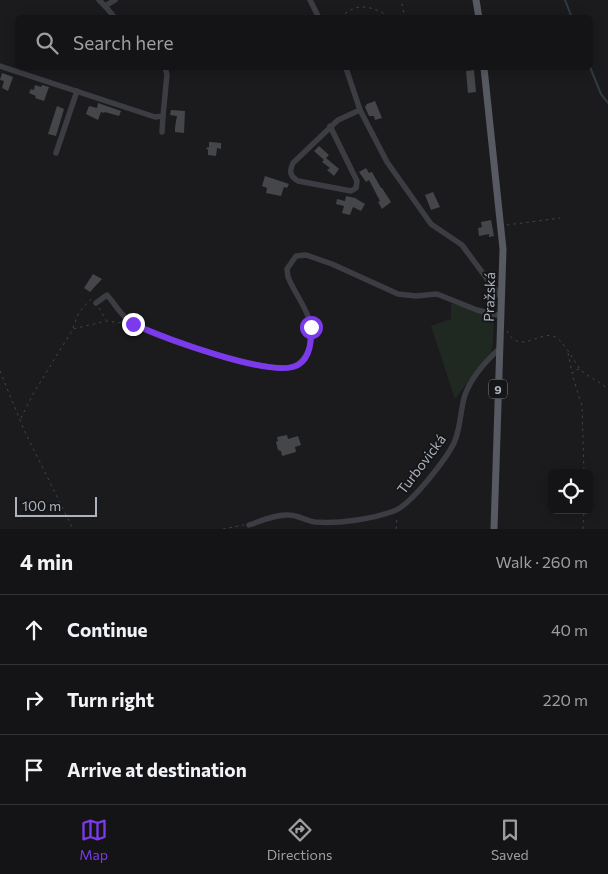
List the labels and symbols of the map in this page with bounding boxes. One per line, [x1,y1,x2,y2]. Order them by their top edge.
street label: Pražská [480,272,498,322]
route end [122,313,145,336]
route start [300,316,323,339]
road number: 9 [489,379,507,398]
street label: Turbovická [393,431,449,497]
scale bar [15,494,98,517]

